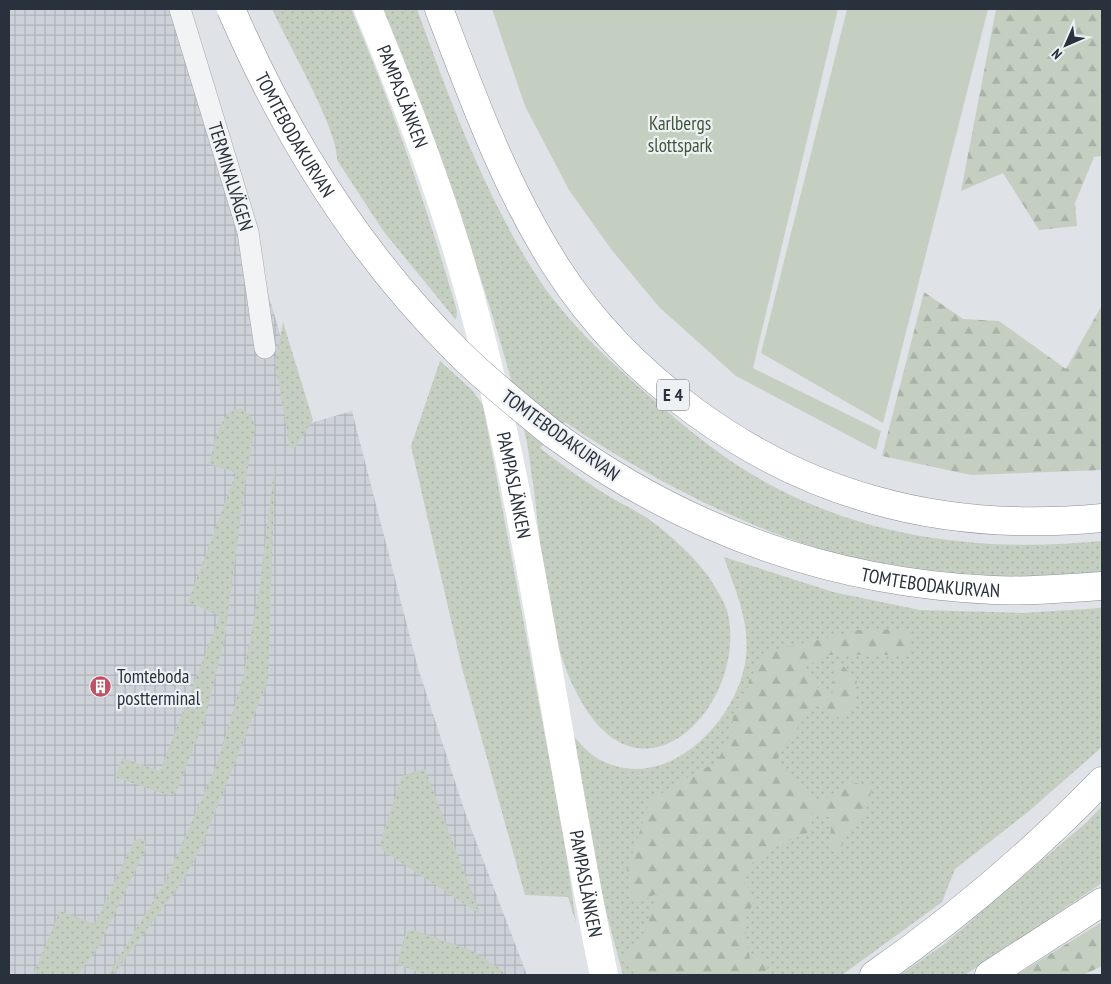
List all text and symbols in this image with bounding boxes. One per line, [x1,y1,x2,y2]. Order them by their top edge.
north arrow [1041,20,1091,70]
street label: PAMPASLÄNKEN [372,41,434,151]
text: N [1048,45,1066,63]
street label: TOMTEBODAKURVAN [250,68,340,202]
park label: Karlbergs slottspark [648,111,713,157]
street label: TERMINALVÄGEN [203,119,259,234]
road number: E 4 [657,380,689,410]
street label: TOMTEBODAKURVAN [497,384,625,486]
street label: PAMPASLÄNKEN [492,429,537,540]
street label: TOMTEBODAKURVAN [859,562,1001,602]
place label: Tomteboda postterminal [117,664,201,710]
building icon: Tomteboda postterminal [89,675,113,699]
street label: PAMPASLÄNKEN [565,828,608,939]

